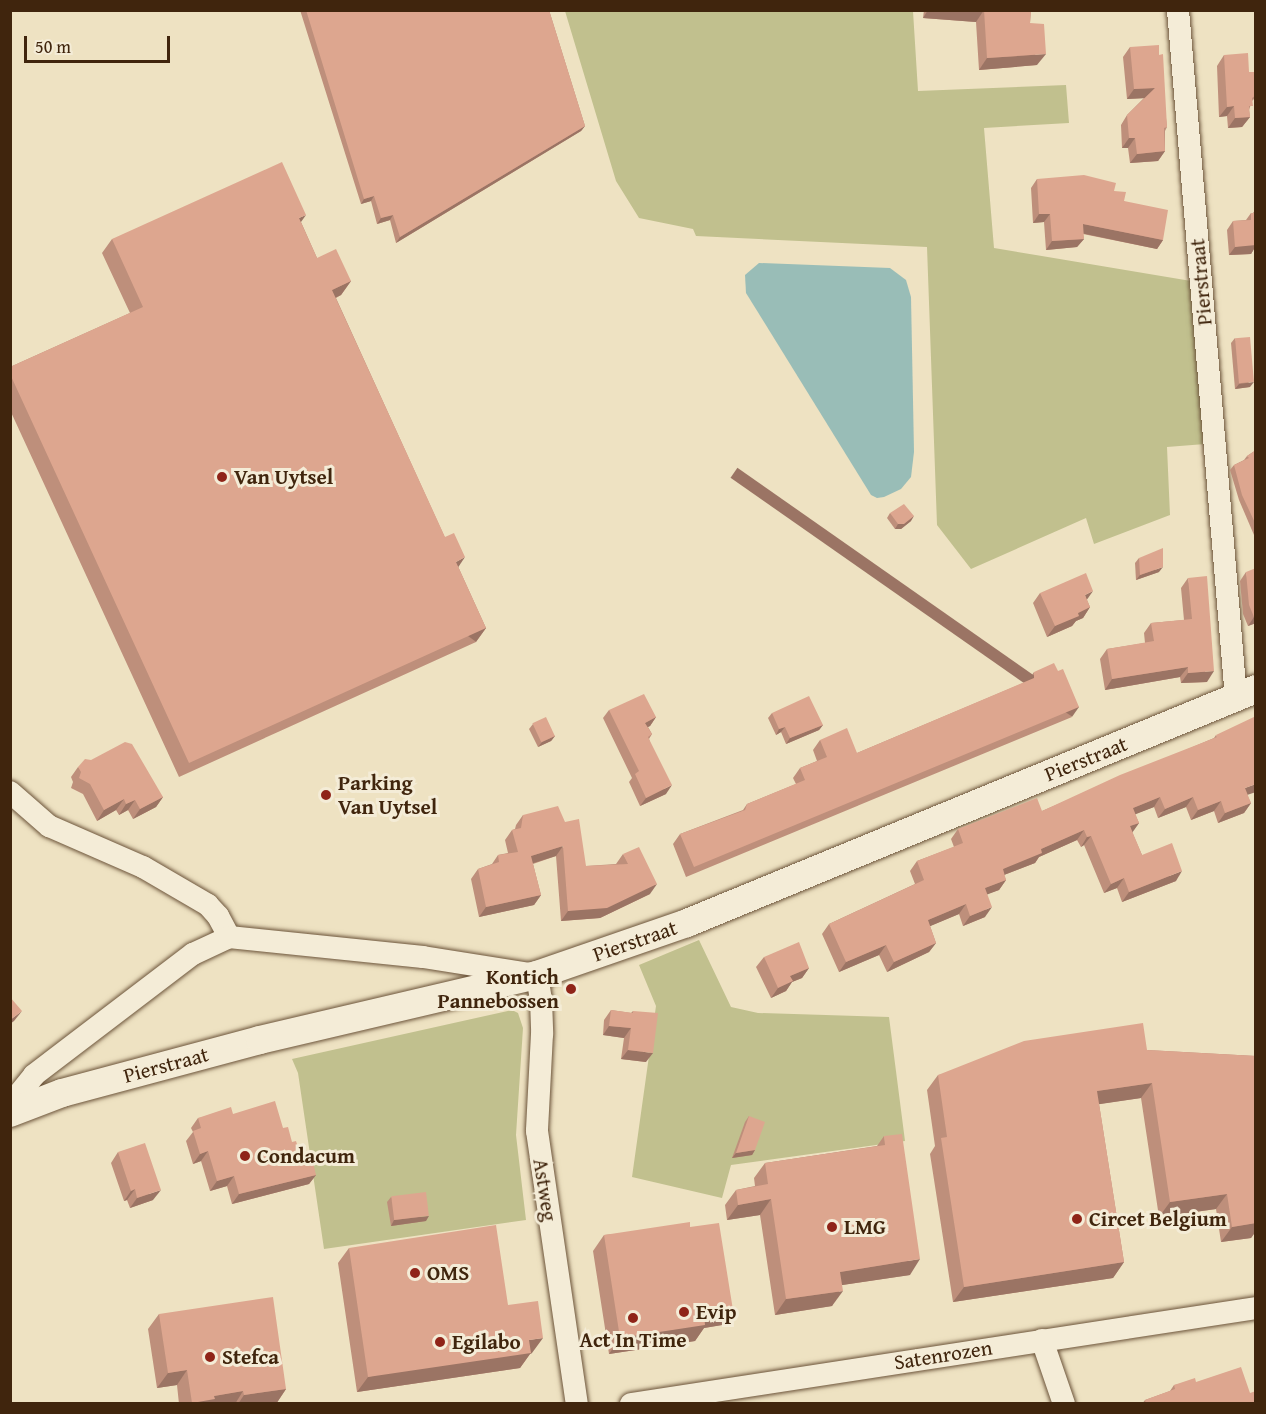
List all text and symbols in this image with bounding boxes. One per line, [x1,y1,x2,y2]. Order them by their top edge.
scale bar [27,24,172,62]
text: 50 m [35,33,71,60]
street label: Pierstraat [1185,237,1217,327]
place label: Van Uytsel [234,464,333,490]
marker: Van Uytsel [215,470,229,484]
street label: Pierstraat [1041,731,1131,787]
place label: Parking Van Uytsel [338,770,437,820]
marker: Parking Van Uytsel [319,788,333,802]
street label: Pierstraat [590,915,680,967]
place label: Kontich Pannebossen [437,964,559,1014]
marker: Kontich Pannebossen [564,982,578,996]
street label: Pierstraat [121,1042,211,1088]
place label: Condacum [257,1143,355,1169]
marker: Condacum [238,1149,252,1163]
street label: Astweg [528,1157,562,1223]
place label: Circet Belgium [1089,1206,1227,1232]
marker: Circet Belgium [1070,1212,1084,1226]
place label: LMG [844,1214,886,1240]
marker: LMG [825,1220,839,1234]
place label: OMS [427,1260,469,1286]
marker: OMS [408,1266,422,1280]
place label: Evip [696,1299,736,1325]
marker: Evip [677,1305,691,1319]
marker: Act In Time [626,1311,640,1325]
place label: Act In Time [580,1327,686,1353]
place label: Egilabo [452,1329,521,1355]
marker: Egilabo [433,1335,447,1349]
street label: Satenrozen [892,1335,994,1375]
place label: Stefca [222,1344,279,1370]
marker: Stefca [203,1350,217,1364]

